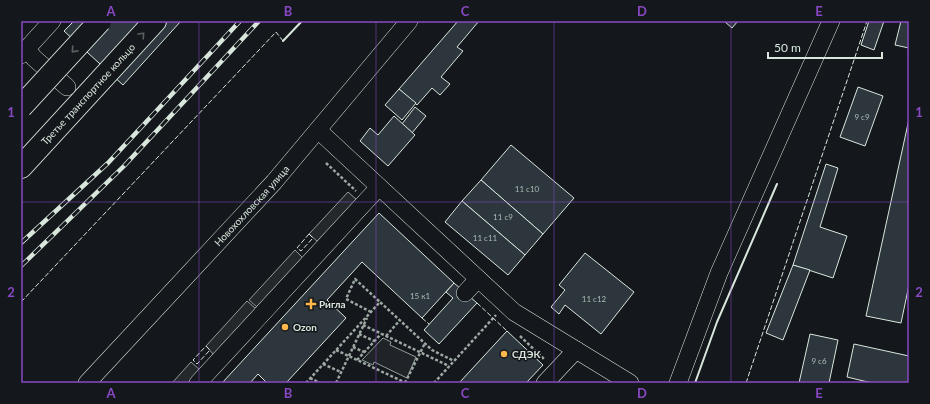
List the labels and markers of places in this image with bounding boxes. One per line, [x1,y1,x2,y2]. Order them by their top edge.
place label: Ригла [319,298,346,310]
marker: Ригла [306,299,316,309]
place label: Ozon [293,321,317,333]
marker: Ozon [280,322,290,332]
place label: СДЭК [512,348,540,360]
marker: СДЭК [499,349,509,359]

